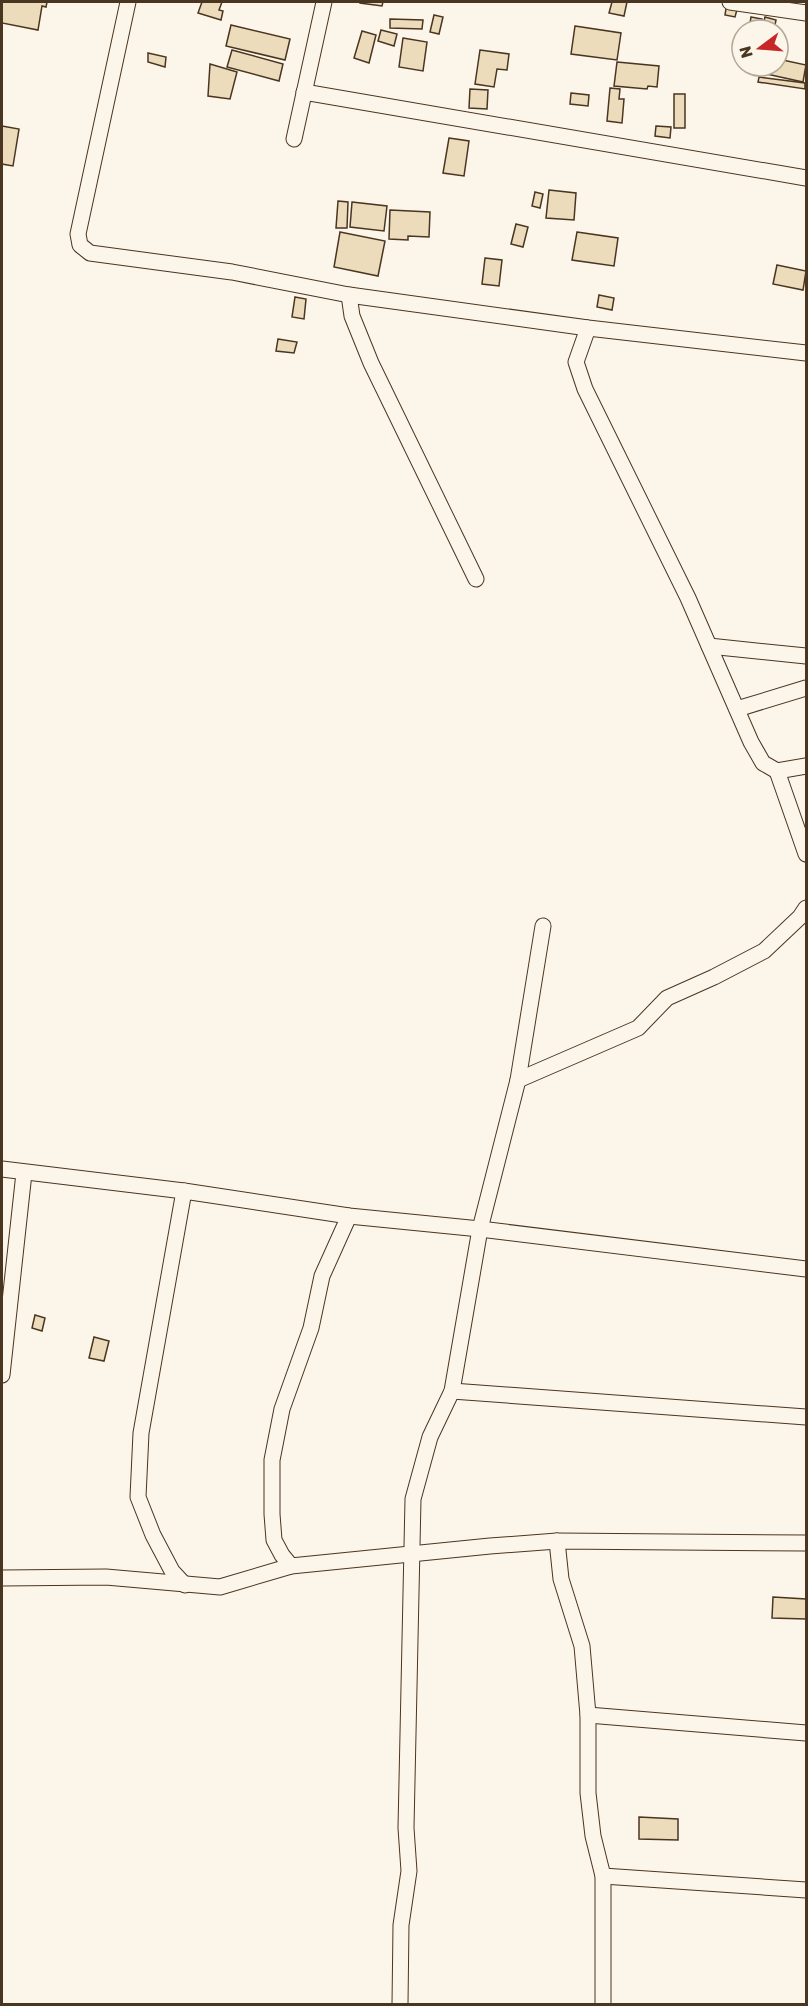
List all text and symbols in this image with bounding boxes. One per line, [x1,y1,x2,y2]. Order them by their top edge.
north arrow [730,18,790,78]
text: N [735,44,757,60]

